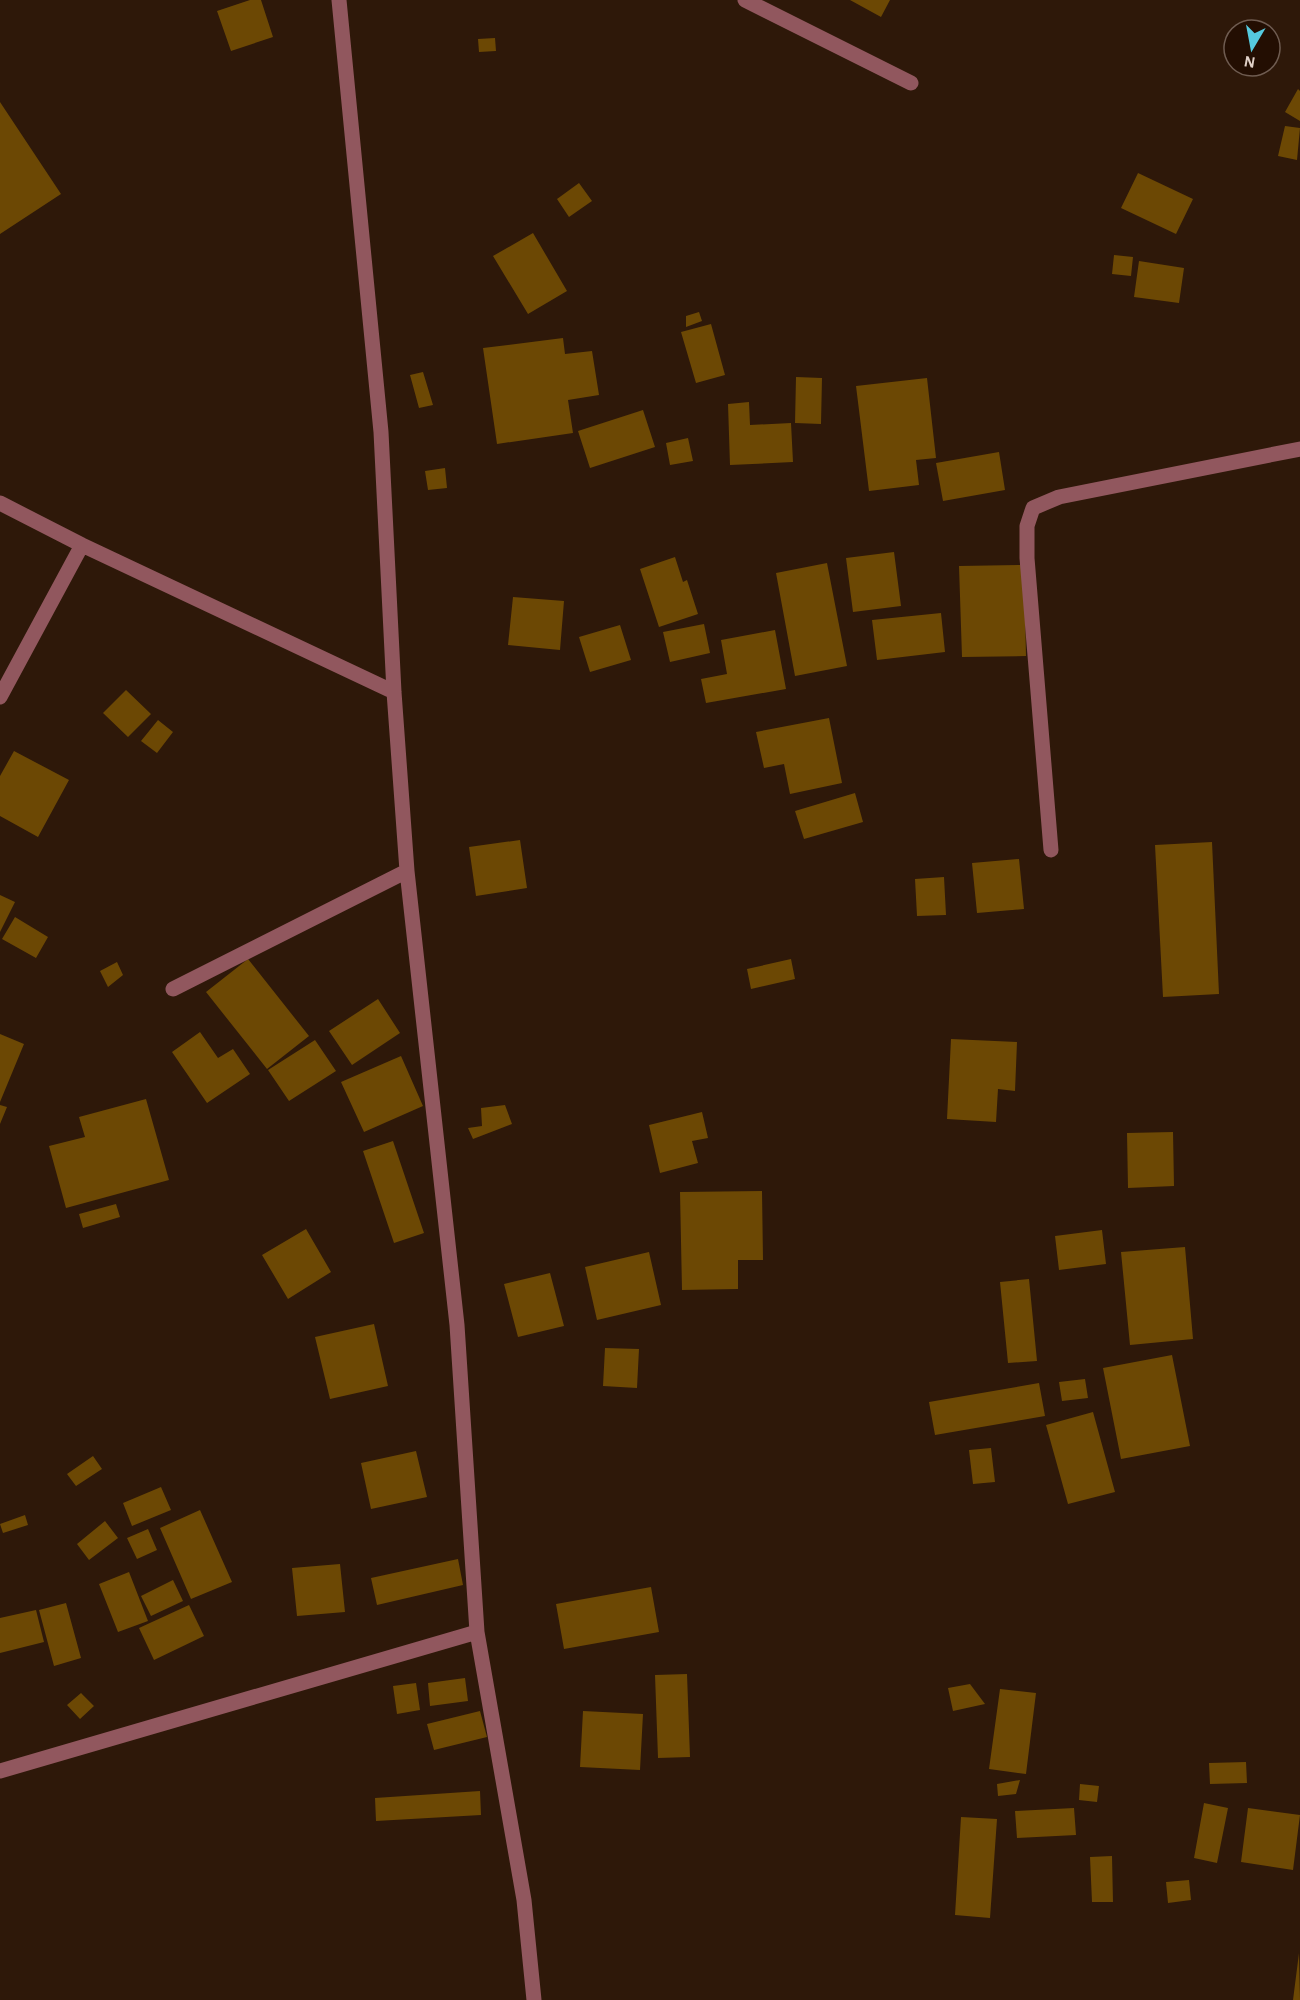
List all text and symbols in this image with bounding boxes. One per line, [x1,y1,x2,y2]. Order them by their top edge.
north arrow [1222,18,1282,78]
text: N [1243,53,1256,71]

